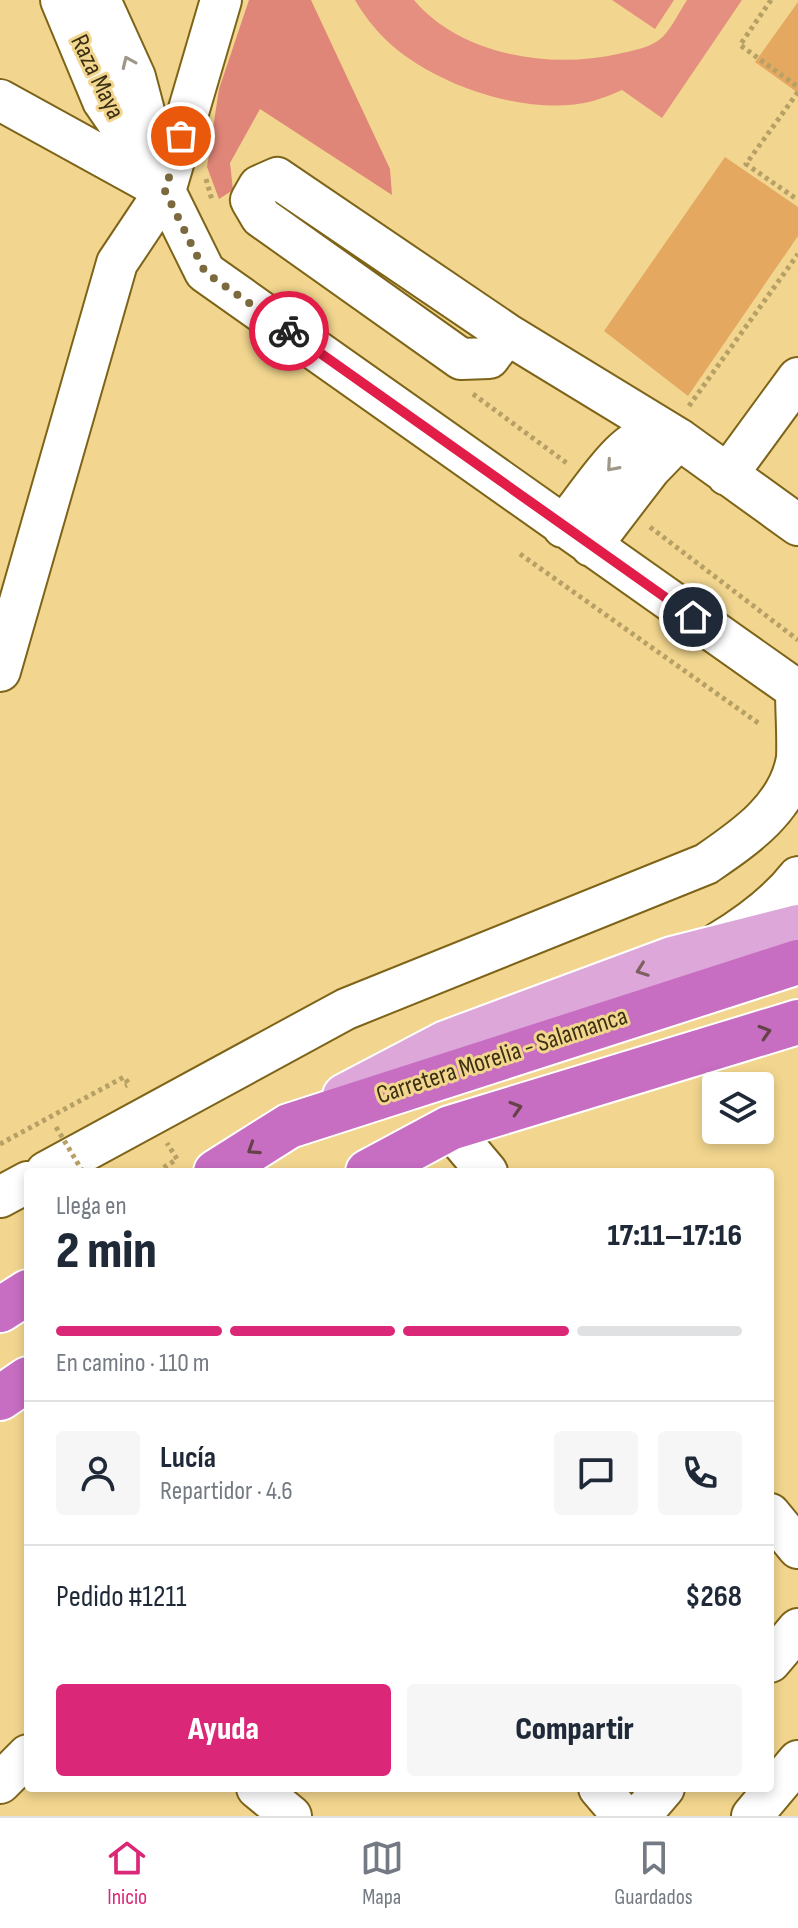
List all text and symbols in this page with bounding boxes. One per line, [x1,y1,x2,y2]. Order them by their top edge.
street label: Raza Maya [63,30,131,124]
one-way arrow [122,56,138,70]
pin [147,102,215,170]
icon: bag [159,114,203,158]
courier [249,291,329,371]
icon: bike [267,309,311,353]
one-way arrow [607,456,622,471]
pin [659,583,727,651]
icon: home [671,595,715,639]
one-way arrow [636,960,650,977]
street label: Carretera Morelia - Salamanca [373,1001,631,1111]
one-way arrow [757,1025,771,1041]
map controls [702,1072,774,1144]
button: layers [702,1072,774,1144]
one-way arrow [509,1101,522,1117]
one-way arrow [247,1139,261,1154]
text: Llega en [56,1191,127,1222]
text: 17:11–17:16 [607,1218,742,1254]
text: 2 min [56,1220,157,1283]
text: En camino · 110 m [56,1348,210,1379]
button: person [56,1431,140,1515]
button: chat [554,1431,638,1515]
button: phone [658,1431,742,1515]
text: Lucía [160,1440,216,1476]
text: Repartidor · 4.6 [160,1476,293,1507]
text: Pedido #1211 [56,1579,186,1615]
text: $268 [685,1579,742,1615]
button: Ayuda [56,1684,391,1776]
button: Compartir [407,1684,742,1776]
tab: Inicio [105,1836,149,1911]
tab: Mapa [360,1836,404,1911]
tab: Guardados [614,1836,693,1911]

